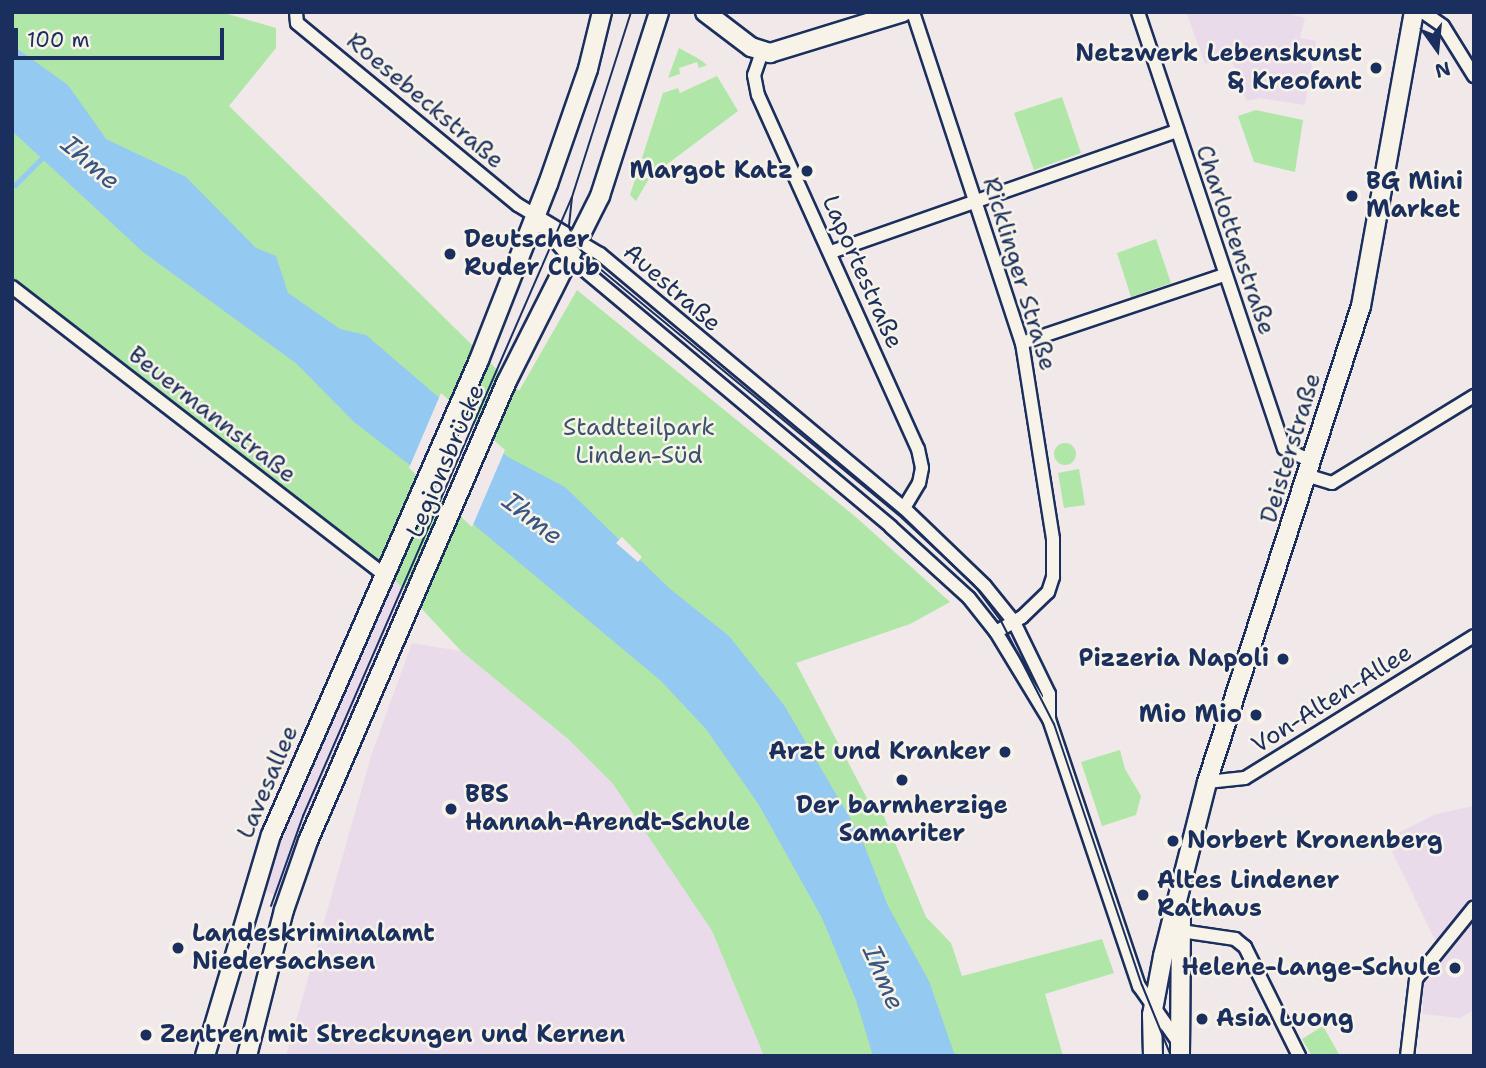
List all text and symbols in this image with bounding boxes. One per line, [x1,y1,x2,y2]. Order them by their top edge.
scale bar [18,14,228,58]
north arrow [1402,14,1472,84]
text: 100 m [27,26,90,54]
street label: Roesebeckstraße [340,27,510,175]
place label: Netzwerk Lebenskunst & Kreofant [1075,40,1362,96]
text: N [1432,56,1453,84]
marker: Netzwerk Lebenskunst & Kreofant [1368,60,1384,76]
water label: Ihme [55,128,127,196]
street label: Charlottenstraße [1189,141,1281,339]
place label: Margot Katz [630,157,793,185]
marker: Margot Katz [799,163,815,179]
place label: BG Mini Market [1366,168,1463,224]
street label: Ricklinger Straße [976,174,1062,374]
marker: BG Mini Market [1344,188,1360,204]
street label: Laportestraße [815,191,909,353]
place label: Deutscher Ruder Club [464,226,600,282]
street label: Auestraße [617,238,727,338]
marker: Deutscher Ruder Club [442,246,458,262]
street label: Beuermannstraße [122,341,302,489]
street label: Deisterstraße [1255,370,1327,526]
street label: Legionsbrücke [401,380,491,542]
park label: Stadtteilpark Linden-Süd [563,414,715,470]
water label: Ihme [497,485,569,551]
street label: Von-Alten-Allee [1247,638,1417,760]
place label: Pizzeria Napoli [1079,645,1269,673]
marker: Pizzeria Napoli [1275,651,1291,667]
place label: Mio Mio [1139,701,1242,729]
marker: Mio Mio [1248,707,1264,723]
street label: Lavesallee [231,721,305,843]
place label: Arzt und Kranker [768,738,991,766]
marker: Arzt und Kranker [997,744,1013,760]
marker: Der barmherzige Samariter [894,772,910,788]
place label: BBS Hannah-Arendt-Schule [465,781,750,837]
place label: Der barmherzige Samariter [796,792,1008,848]
marker: BBS Hannah-Arendt-Schule [443,801,459,817]
place label: Norbert Kronenberg [1187,827,1443,855]
marker: Norbert Kronenberg [1165,833,1181,849]
place label: Altes Lindener Rathaus [1157,867,1339,923]
marker: Altes Lindener Rathaus [1135,887,1151,903]
place label: Landeskriminalamt Niedersachsen [192,920,435,976]
marker: Landeskriminalamt Niedersachsen [170,940,186,956]
water label: Ihme [856,940,912,1014]
place label: Helene-Lange-Schule [1181,954,1441,982]
marker: Helene-Lange-Schule [1447,960,1463,976]
place label: Asia Luong [1216,1005,1353,1033]
marker: Asia Luong [1194,1011,1210,1027]
place label: Zentren mit Streckungen und Kernen [160,1021,625,1049]
marker: Zentren mit Streckungen und Kernen [138,1027,154,1043]

